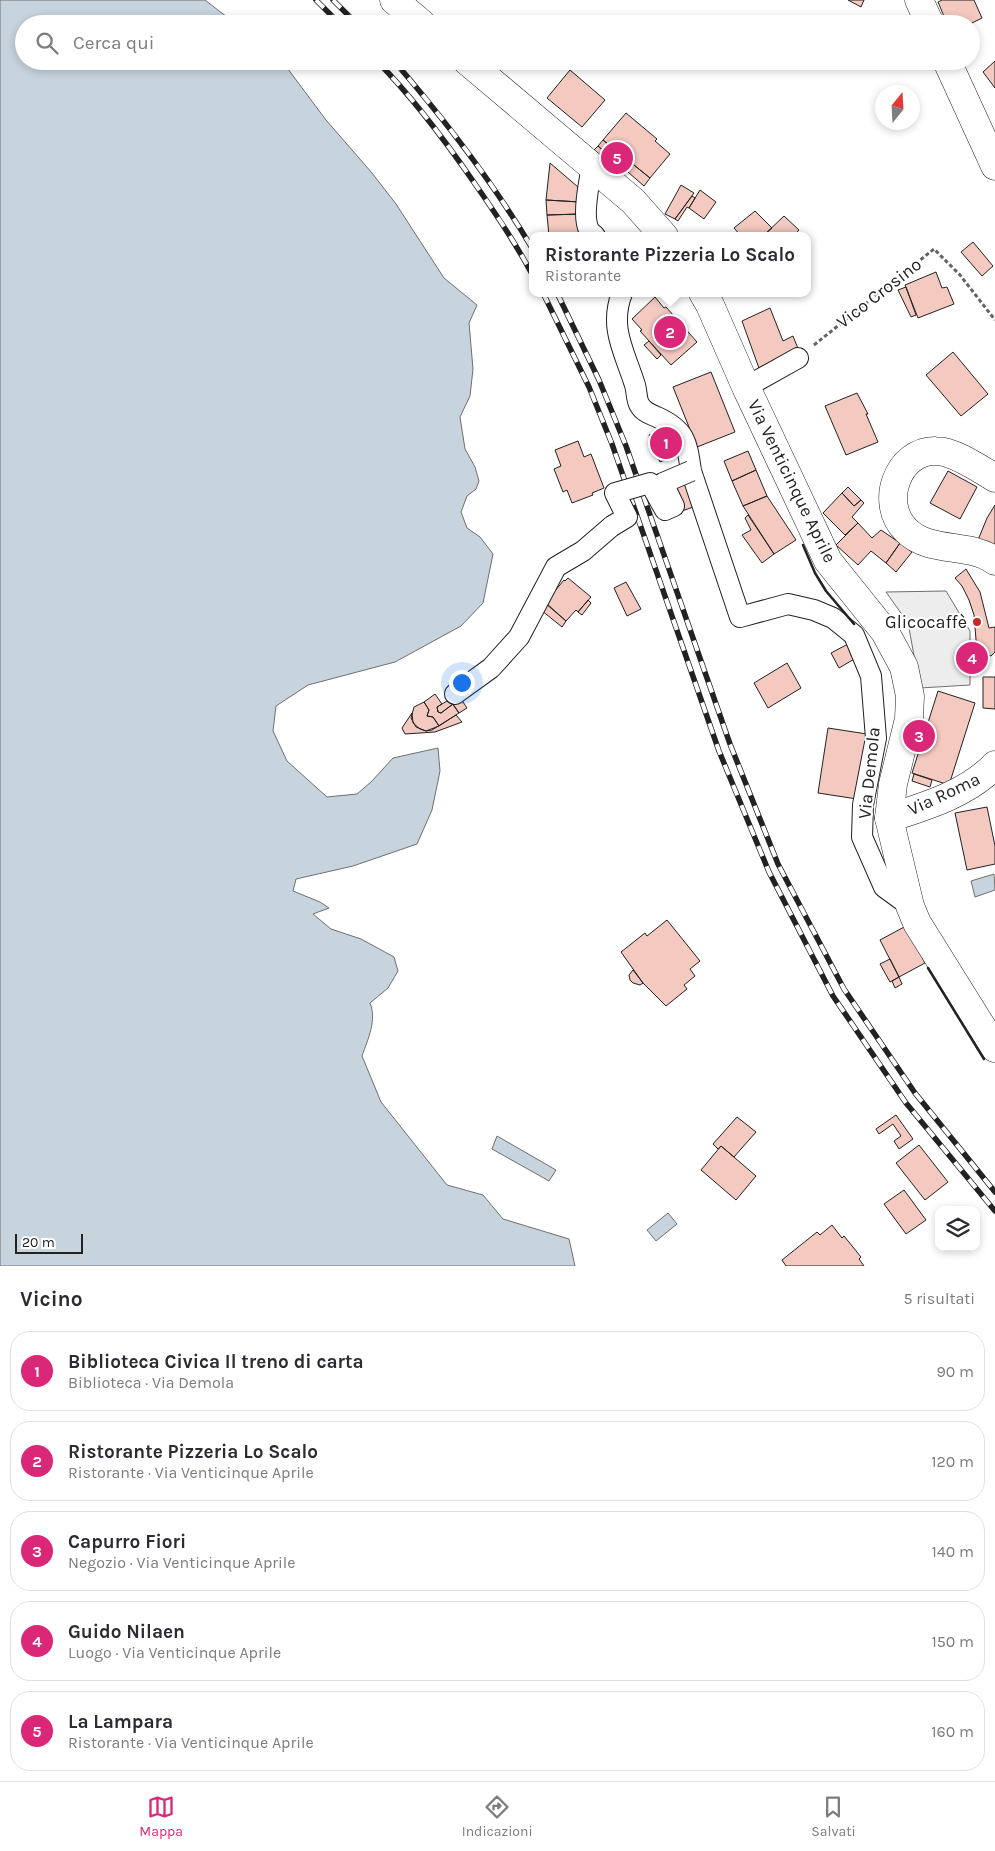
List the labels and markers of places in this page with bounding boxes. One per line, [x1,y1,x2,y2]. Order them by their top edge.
pin: 5 [601,139,633,177]
pin: 2 [654,313,686,351]
pin: 1 [650,424,682,462]
place label: Glicocaffè [885,611,967,633]
marker: Glicocaffè [971,616,983,628]
pin: 4 [956,639,988,677]
pin: 3 [903,717,935,755]

